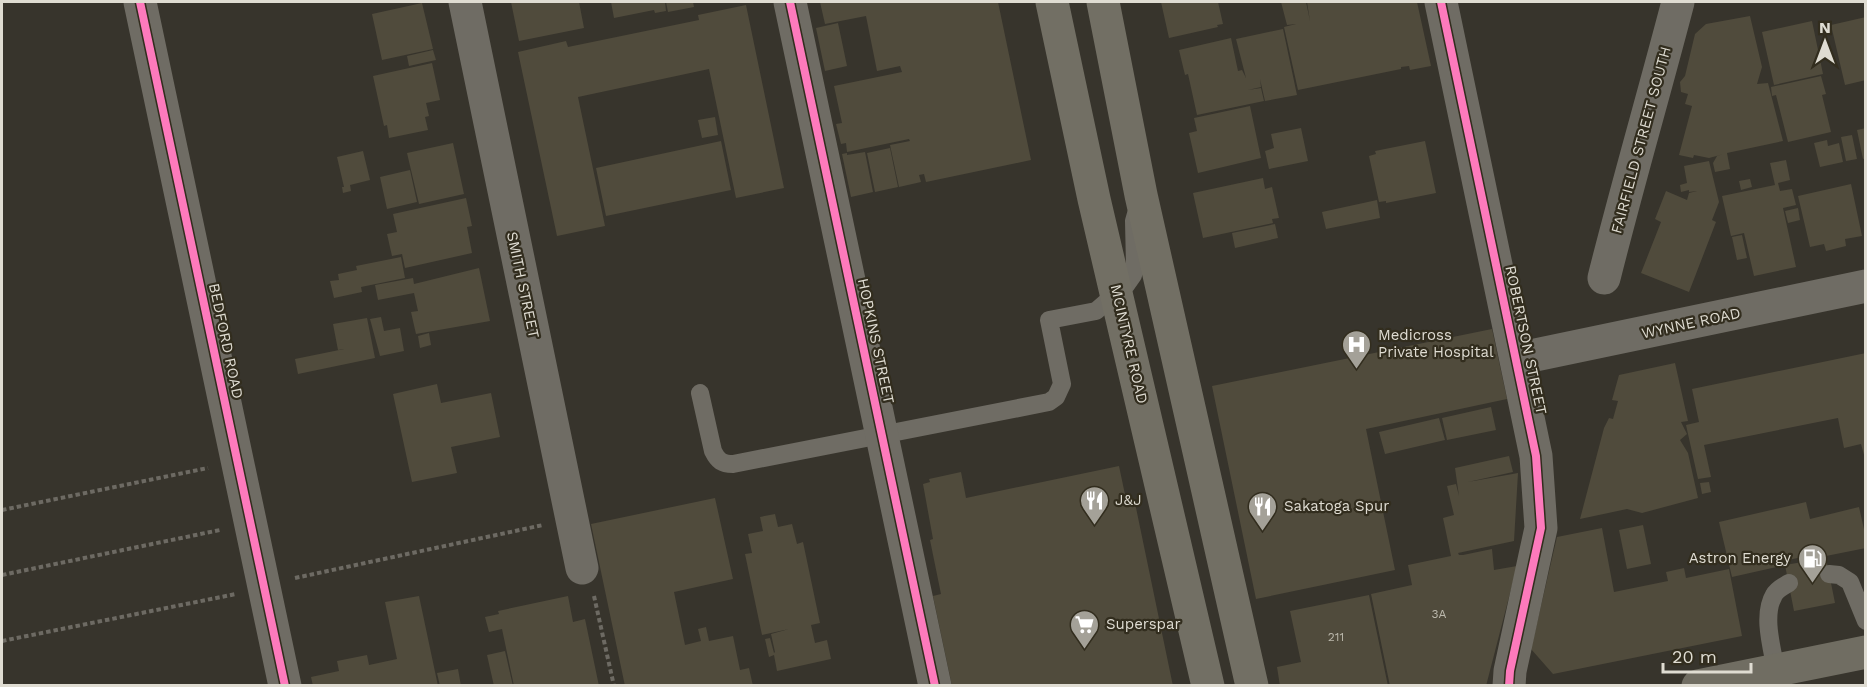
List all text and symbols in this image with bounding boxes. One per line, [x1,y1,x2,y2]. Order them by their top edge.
north arrow [1795,12,1855,72]
text: N [1819,18,1831,37]
street label: FAIRFIELD STREET SOUTH [1607,44,1675,236]
street label: SMITH STREET [503,230,543,340]
street label: ROBERTSON STREET [1501,264,1551,416]
street label: HOPKINS STREET [854,277,898,405]
street label: BEDFORD ROAD [205,282,247,400]
street label: MCINTYRE ROAD [1107,283,1151,405]
street label: WYNNE ROAD [1640,304,1742,342]
place label: Medicross Private Hospital [1378,326,1494,361]
hospital icon: Medicross Private Hospital [1341,328,1373,370]
restaurant icon: J&J [1078,484,1110,526]
restaurant icon: Sakatoga Spur [1247,490,1279,532]
place label: J&J [1115,491,1142,509]
place label: Sakatoga Spur [1284,497,1389,515]
fuel station icon: Astron Energy [1796,542,1828,584]
place label: Astron Energy [1689,549,1791,567]
house number: 3A [1432,607,1447,621]
supermarket icon: Superspar [1069,608,1101,650]
place label: Superspar [1106,615,1181,633]
house number: 211 [1328,630,1344,644]
scale bar [1663,636,1752,674]
text: 20 m [1672,646,1717,667]

